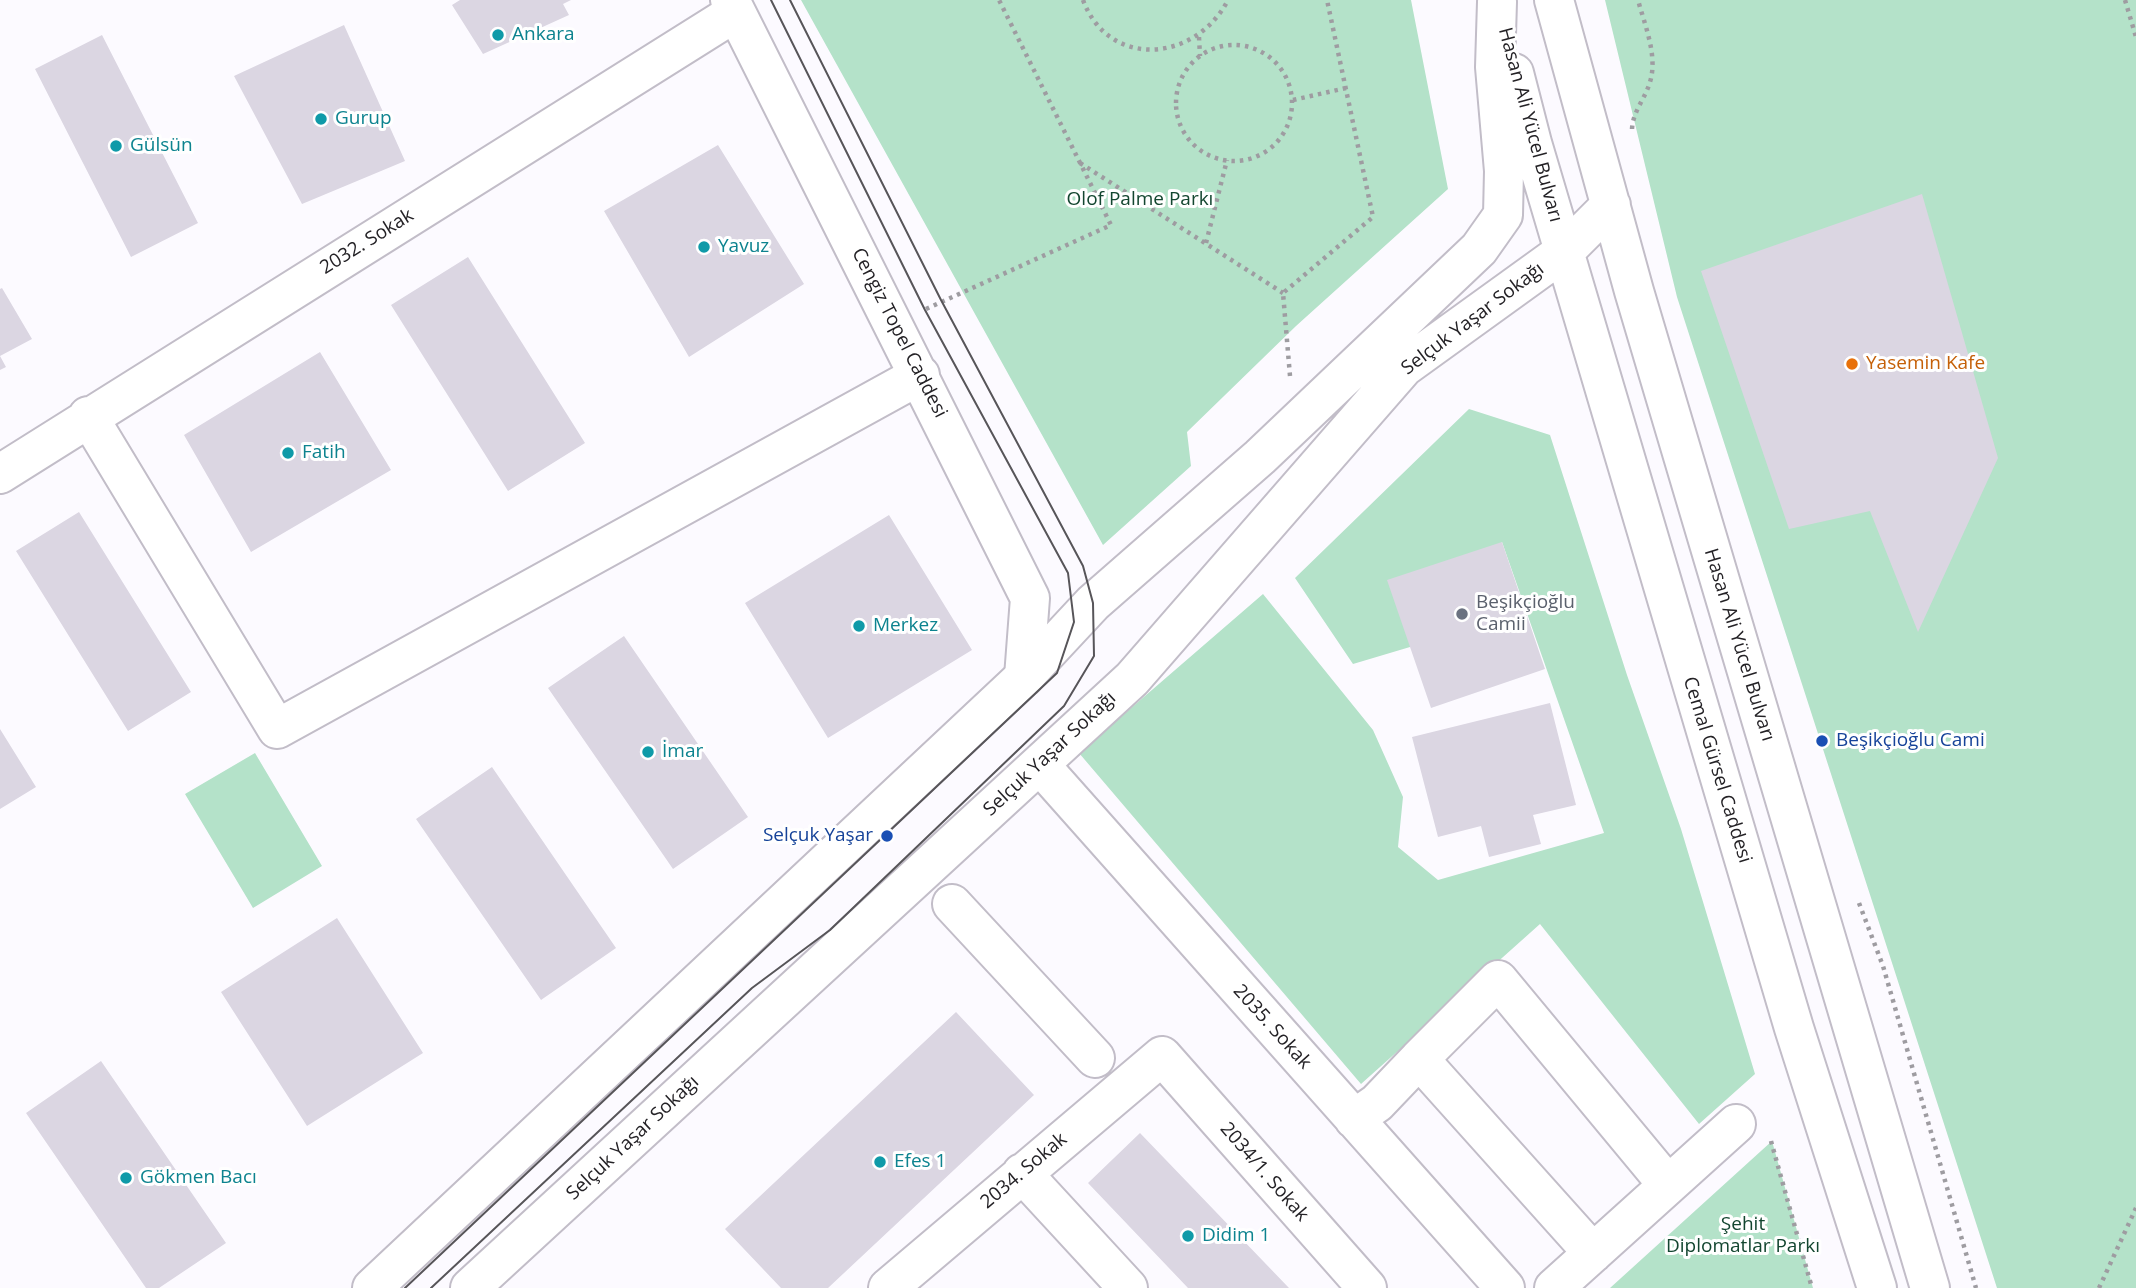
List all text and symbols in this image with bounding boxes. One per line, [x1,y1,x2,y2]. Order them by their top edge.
place label: Ankara [512,24,575,46]
street label: Hasan Ali Yücel Bulvarı [1493,25,1567,225]
marker: Ankara [490,27,506,43]
place label: Gurup [335,108,392,130]
marker: Gurup [313,111,329,127]
place label: Gülsün [130,135,193,157]
marker: Gülsün [108,138,124,154]
park label: Olof Palme Parkı [1067,189,1213,211]
street label: 2032. Sokak [316,204,418,280]
place label: Yavuz [718,236,769,258]
marker: Yavuz [696,239,712,255]
street label: Cengiz Topel Caddesi [846,244,952,422]
street label: Selçuk Yaşar Sokağı [1397,258,1549,380]
place label: Yasemin Kafe [1866,353,1985,375]
marker: Yasemin Kafe [1844,356,1860,372]
place label: Fatih [302,442,346,464]
marker: Fatih [280,445,296,461]
street label: Hasan Ali Yücel Bulvarı [1699,546,1779,744]
place label: Beşikçioğlu Camii [1476,592,1575,636]
marker: Beşikçioğlu Camii [1454,606,1470,622]
place label: Merkez [873,615,938,637]
marker: Merkez [851,618,867,634]
street label: Cemal Gürsel Caddesi [1678,674,1756,866]
street label: Selçuk Yaşar Sokağı [979,687,1121,821]
place label: Beşikçioğlu Cami [1836,730,1985,752]
marker: Beşikçioğlu Cami [1814,733,1830,749]
place label: İmar [662,741,703,763]
marker: İmar [640,744,656,760]
place label: Selçuk Yaşar [763,825,873,847]
marker: Selçuk Yaşar [879,828,895,844]
street label: 2035. Sokak [1228,980,1316,1074]
street label: Selçuk Yaşar Sokağı [562,1071,704,1205]
street label: 2034/1. Sokak [1215,1118,1313,1226]
street label: 2034. Sokak [976,1128,1072,1214]
place label: Efes 1 [894,1151,946,1173]
marker: Efes 1 [872,1154,888,1170]
place label: Gökmen Bacı [140,1167,257,1189]
marker: Gökmen Bacı [118,1170,134,1186]
park label: Şehit Diplomatlar Parkı [1666,1214,1820,1258]
place label: Didim 1 [1202,1225,1270,1247]
marker: Didim 1 [1180,1228,1196,1244]

